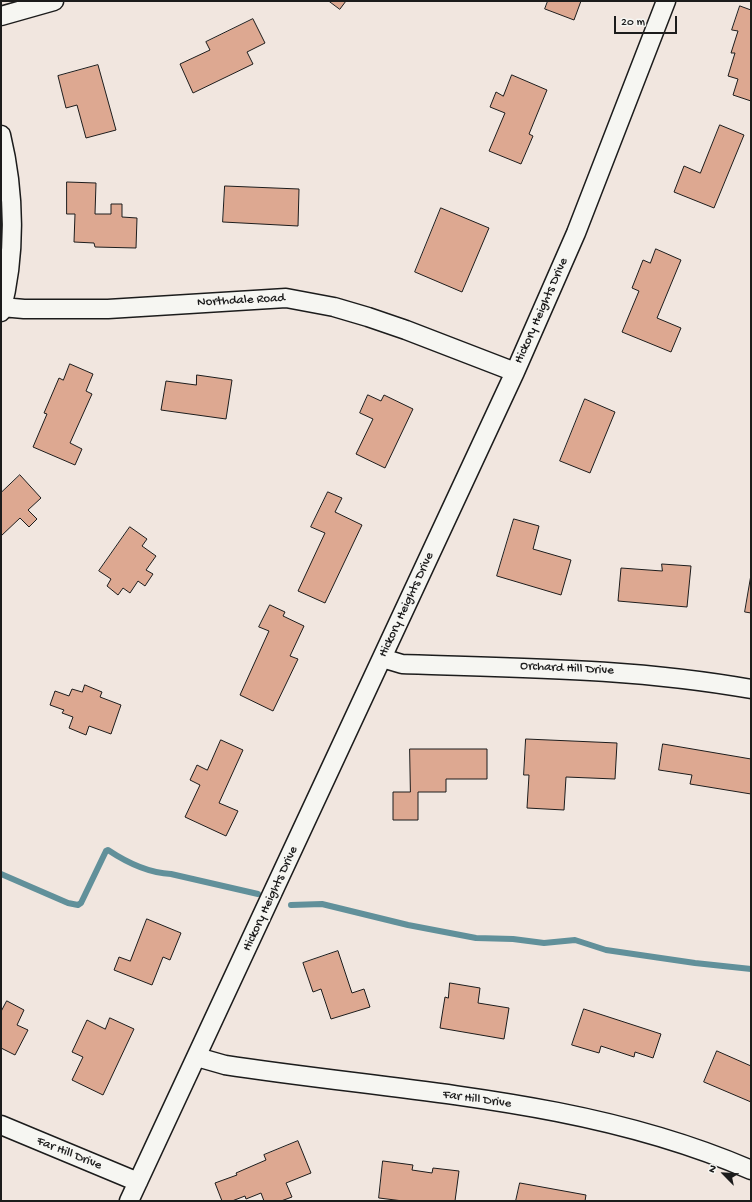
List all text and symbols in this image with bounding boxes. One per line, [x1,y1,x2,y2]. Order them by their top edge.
scale bar [616,8,679,34]
text: 20 m [621,16,645,30]
street label: Hickory Heights Drive [512,256,572,366]
street label: Northdale Road [197,291,285,311]
street label: Hickory Heights Drive [376,550,438,660]
street label: Orchard Hill Drive [520,659,614,679]
street label: Hickory Heights Drive [240,844,302,954]
street label: Far Hill Drive [442,1087,512,1113]
street label: Far Hill Drive [34,1134,104,1174]
north arrow [704,1154,744,1194]
text: N [706,1163,720,1175]

